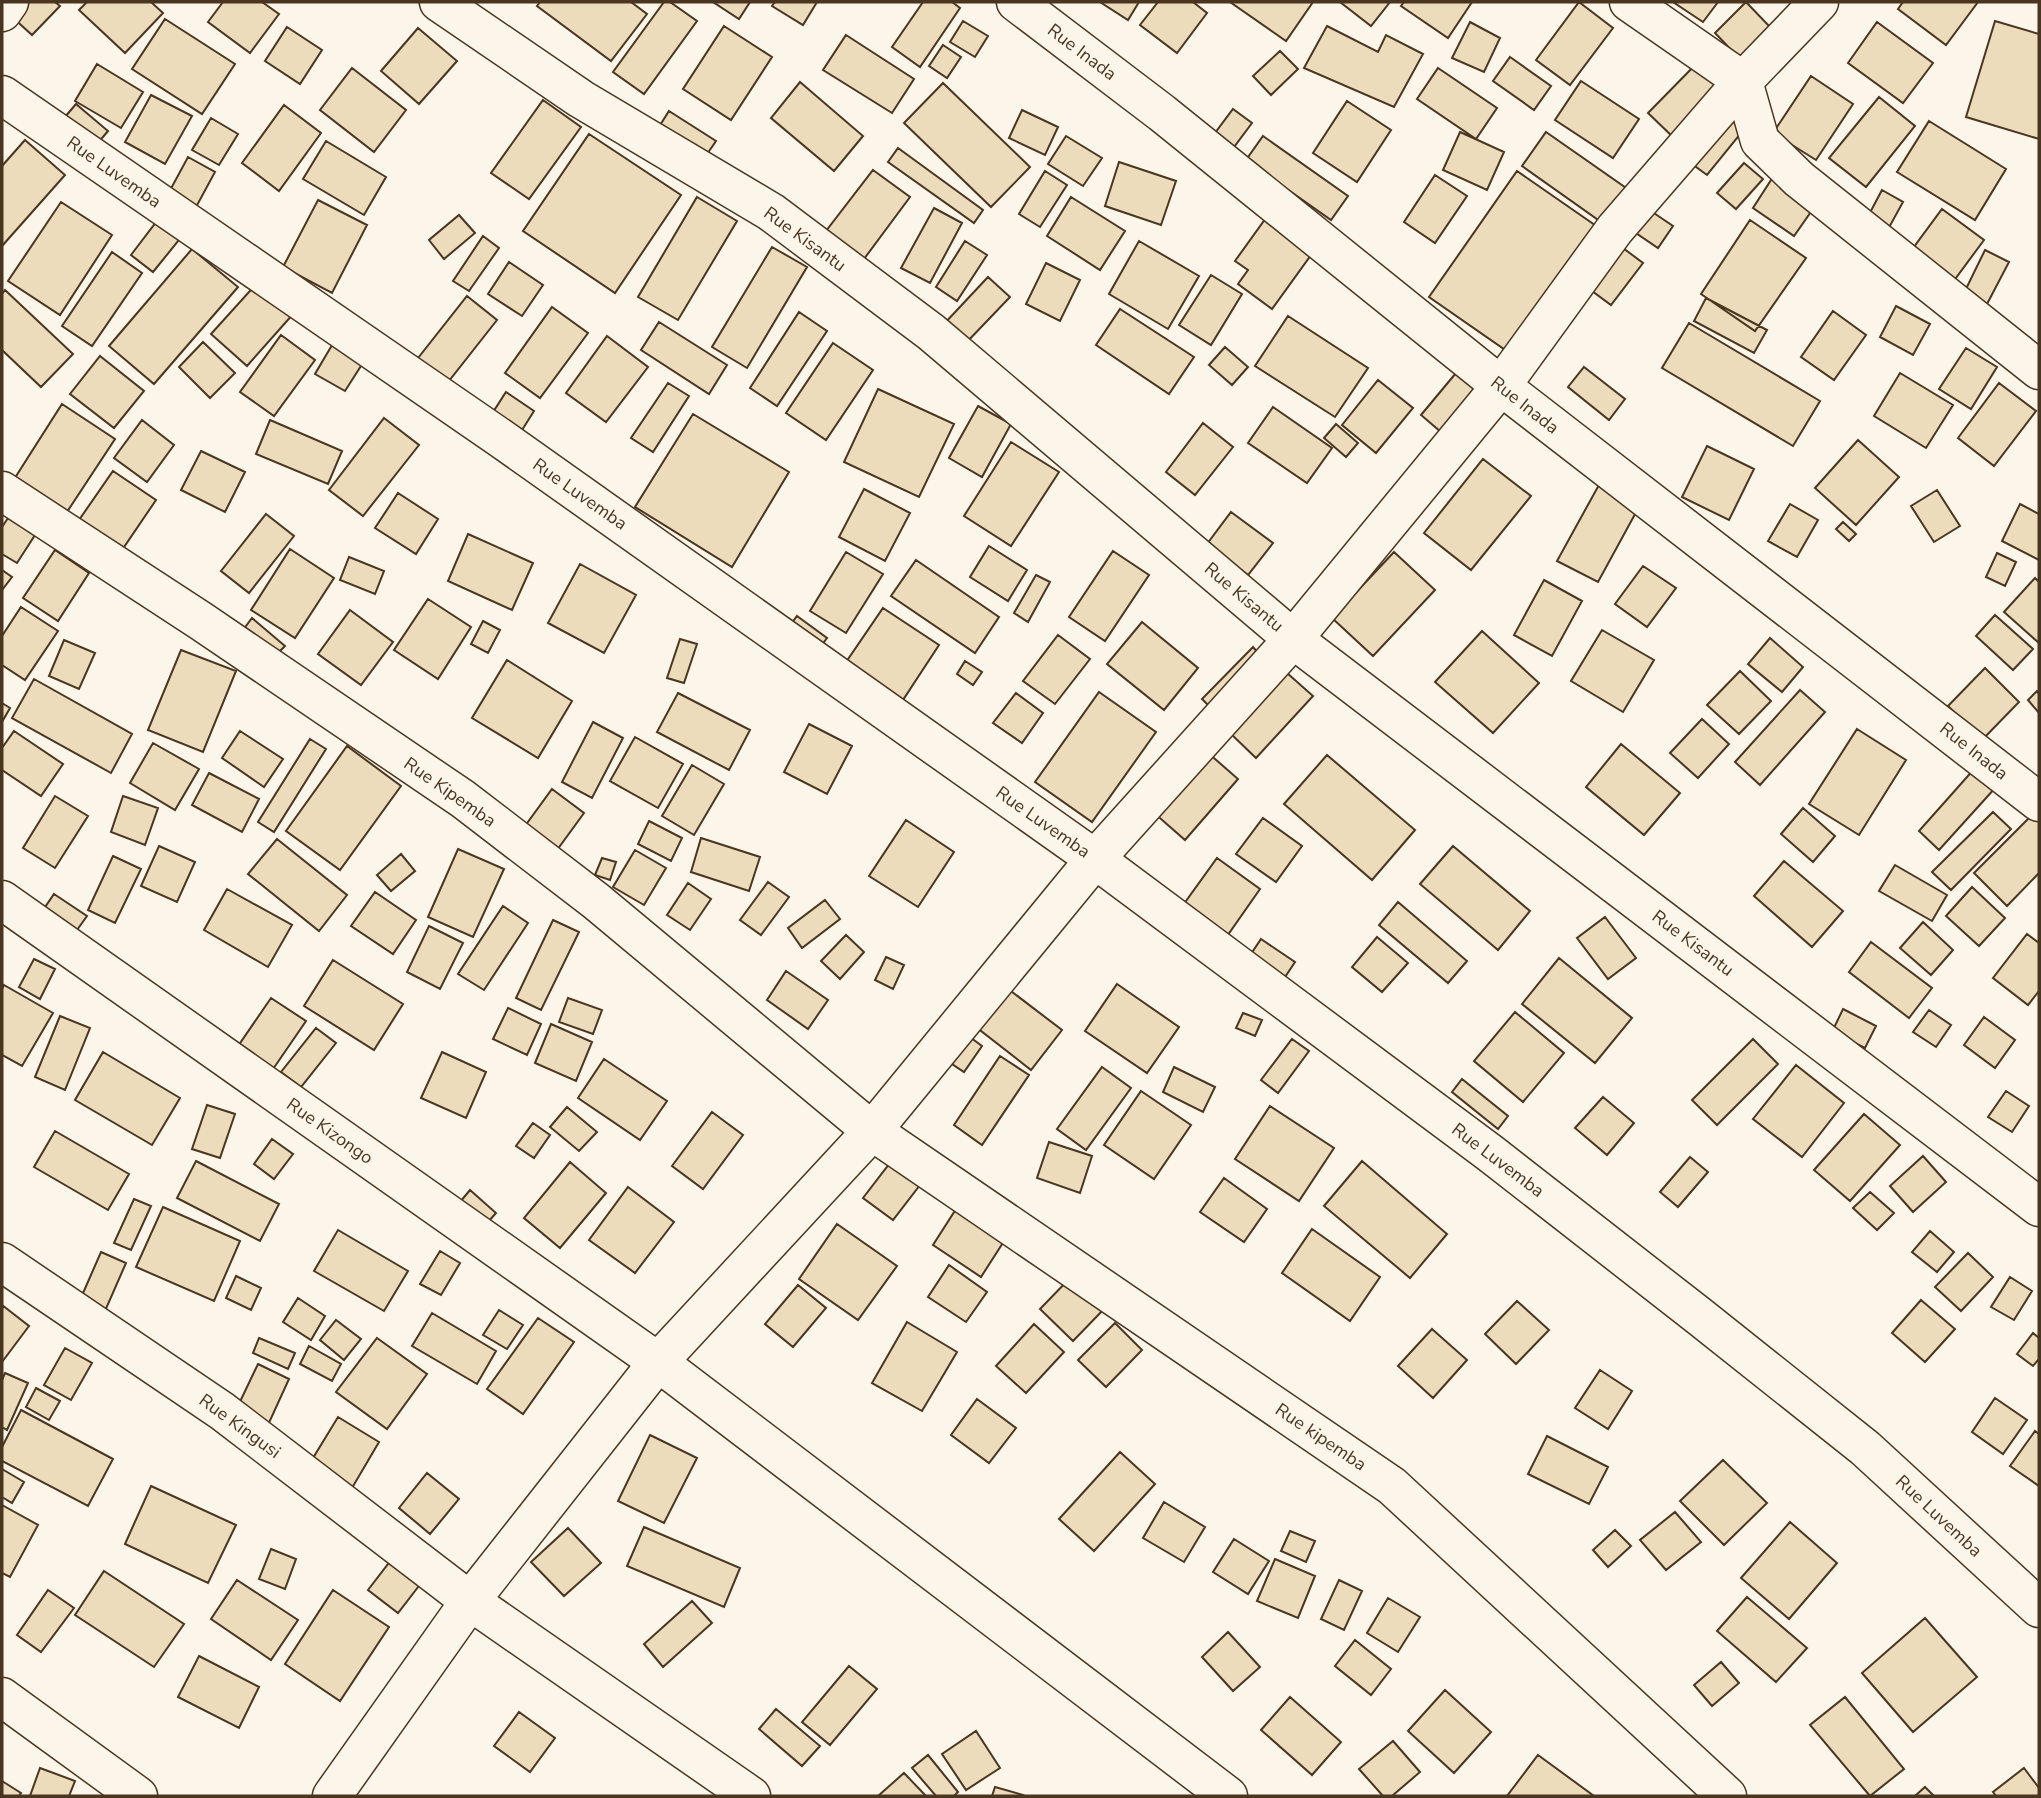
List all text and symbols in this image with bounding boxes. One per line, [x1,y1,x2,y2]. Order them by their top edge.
street label: Rue Inada [1043,18,1121,86]
street label: Rue Luvemba [62,131,166,213]
street label: Rue Kisantu [759,201,851,277]
street label: Rue Inada [1486,371,1564,439]
street label: Rue Luvemba [528,453,632,535]
street label: Rue Kisantu [1199,557,1289,637]
street label: Rue Inada [1935,717,2013,785]
street label: Rue Kipemba [399,751,501,833]
street label: Rue Luvemba [991,781,1095,863]
street label: Rue Kisantu [1647,904,1739,982]
street label: Rue Kizongo [282,1092,378,1170]
street label: Rue Luvemba [1447,1117,1549,1203]
street label: Rue Kingusi [194,1388,286,1464]
street label: Rue kipemba [1271,1398,1371,1476]
street label: Rue Luvemba [1891,1470,1987,1562]

